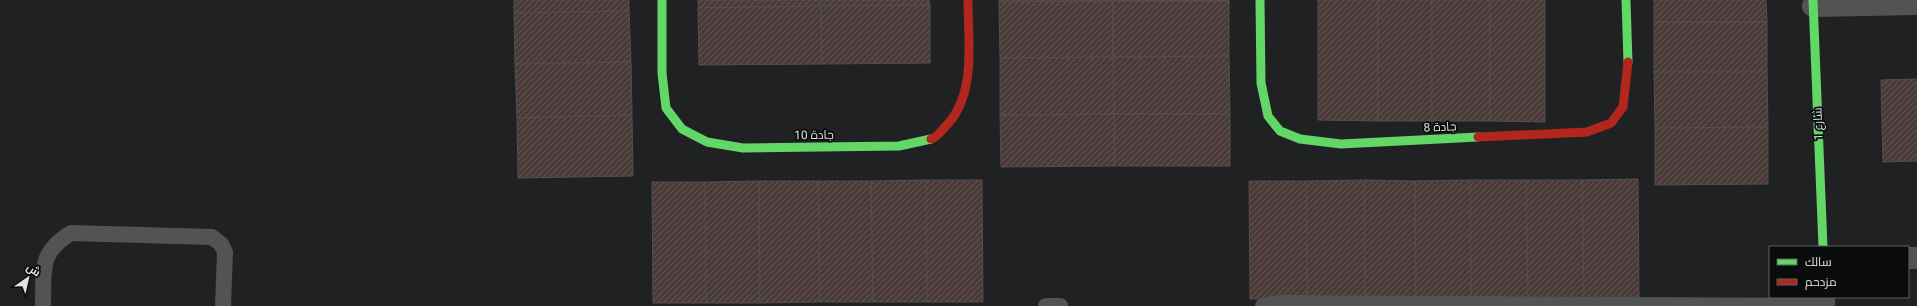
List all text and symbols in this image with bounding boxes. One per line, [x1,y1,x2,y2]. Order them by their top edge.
street label: شارع 1 [1810,107,1827,141]
street label: جادة 8 [1423,119,1457,135]
street label: جادة 10 [794,128,834,142]
legend [1769,246,1909,298]
text: سالك [1805,255,1832,269]
north arrow [8,258,48,298]
text: ش [24,261,43,279]
text: مزدحم [1805,275,1837,290]

